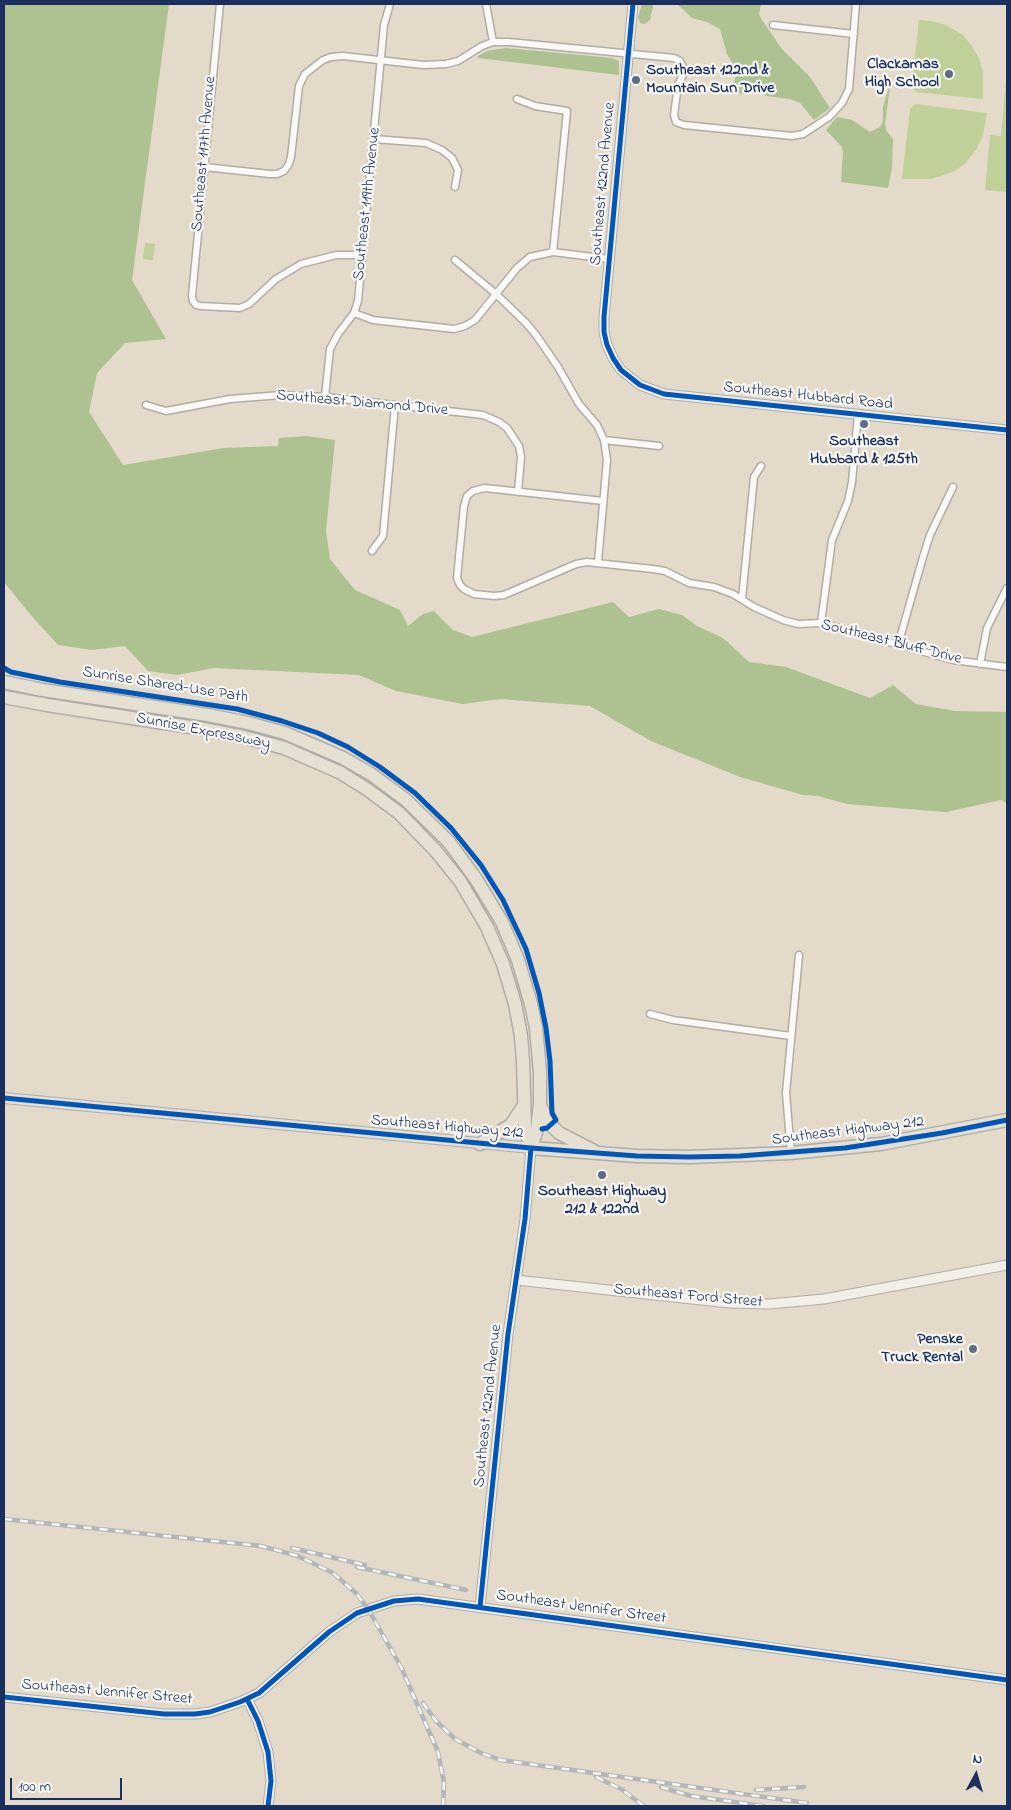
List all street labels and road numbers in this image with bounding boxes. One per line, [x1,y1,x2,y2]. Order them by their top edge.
street label: Southeast 117th Avenue [189,76,221,232]
street label: Southeast 122nd Avenue [587,102,621,266]
street label: Southeast 119th Avenue [350,127,386,281]
street label: Southeast Hubbard Road [722,379,894,415]
street label: Southeast Diamond Drive [275,387,449,421]
street label: Southeast Bluff Drive [819,616,963,670]
street label: Sunrise Shared-Use Path [81,663,249,709]
street label: Sunrise Expressway [134,710,272,754]
street label: Southeast Highway 212 [370,1112,524,1144]
street label: Southeast Highway 212 [771,1113,925,1151]
street label: Southeast Ford Street [613,1281,763,1313]
street label: Southeast 122nd Avenue [471,1324,507,1488]
street label: Southeast Jennifer Street [495,1587,667,1629]
street label: Southeast Jennifer Street [21,1676,193,1710]

